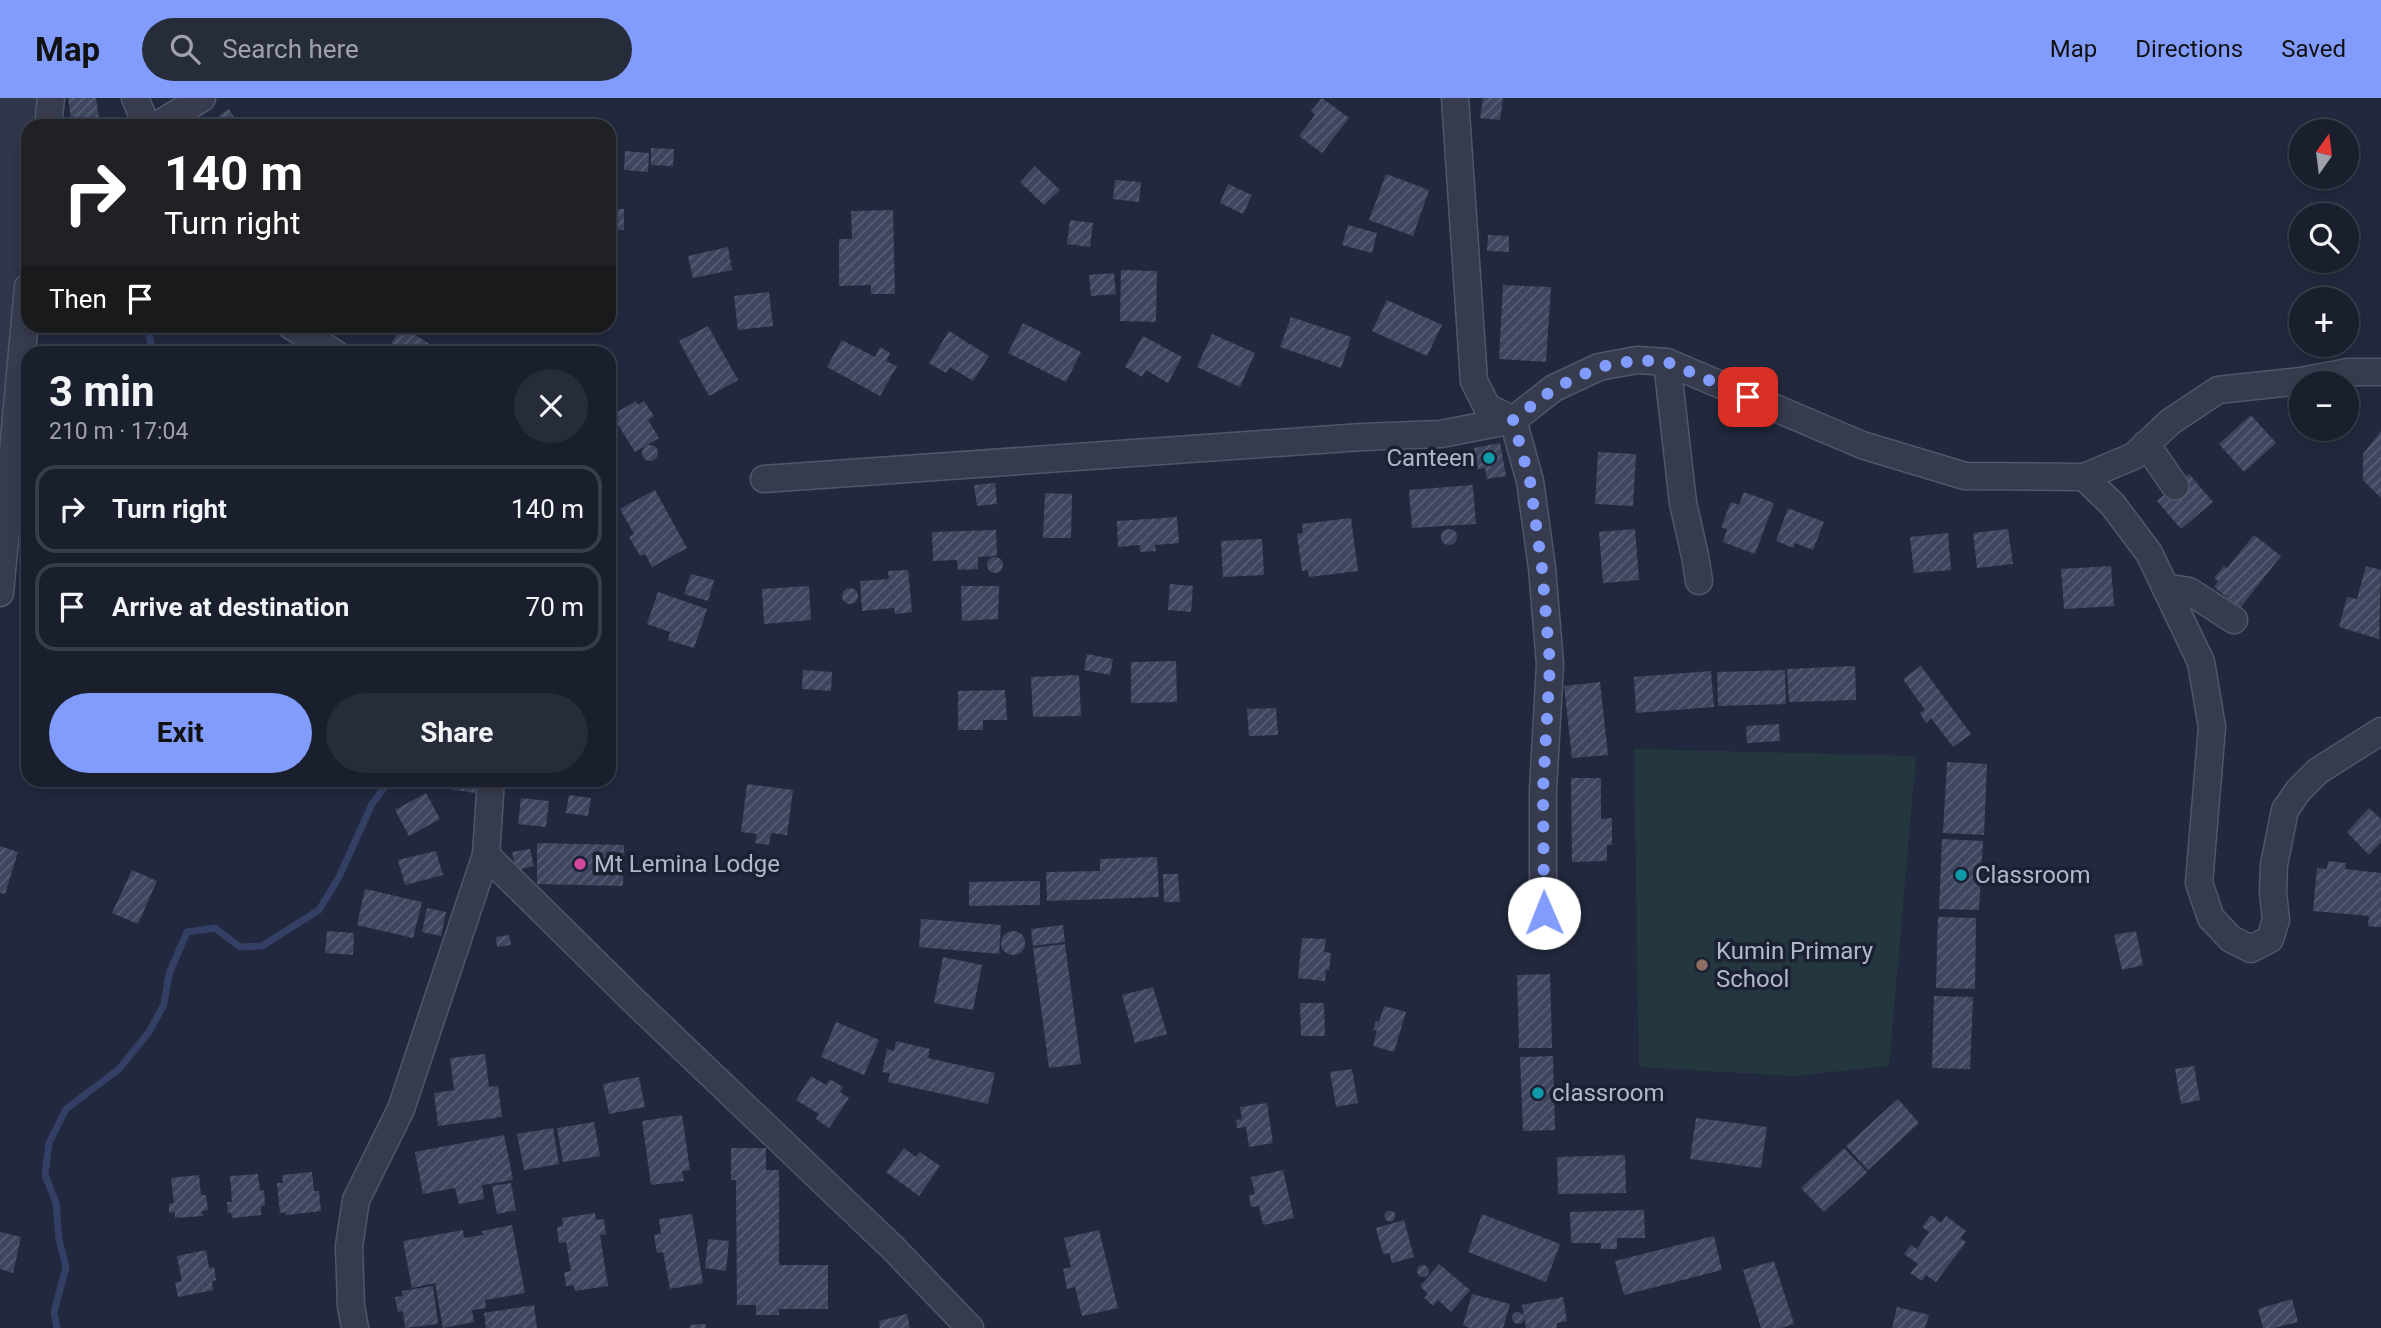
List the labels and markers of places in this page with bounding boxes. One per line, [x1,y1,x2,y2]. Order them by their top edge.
pin [1718,367,1778,427]
place label: Canteen [1387,444,1475,472]
marker: Canteen [1481,450,1497,466]
place label: Mt Lemina Lodge [594,850,780,878]
marker: Mt Lemina Lodge [572,856,588,872]
place label: Classroom [1975,861,2091,889]
marker: Classroom [1953,867,1969,883]
place label: Kumin Primary School [1716,937,1874,993]
marker: Kumin Primary School [1694,957,1710,973]
place label: classroom [1552,1079,1665,1107]
marker: classroom [1530,1085,1546,1101]

